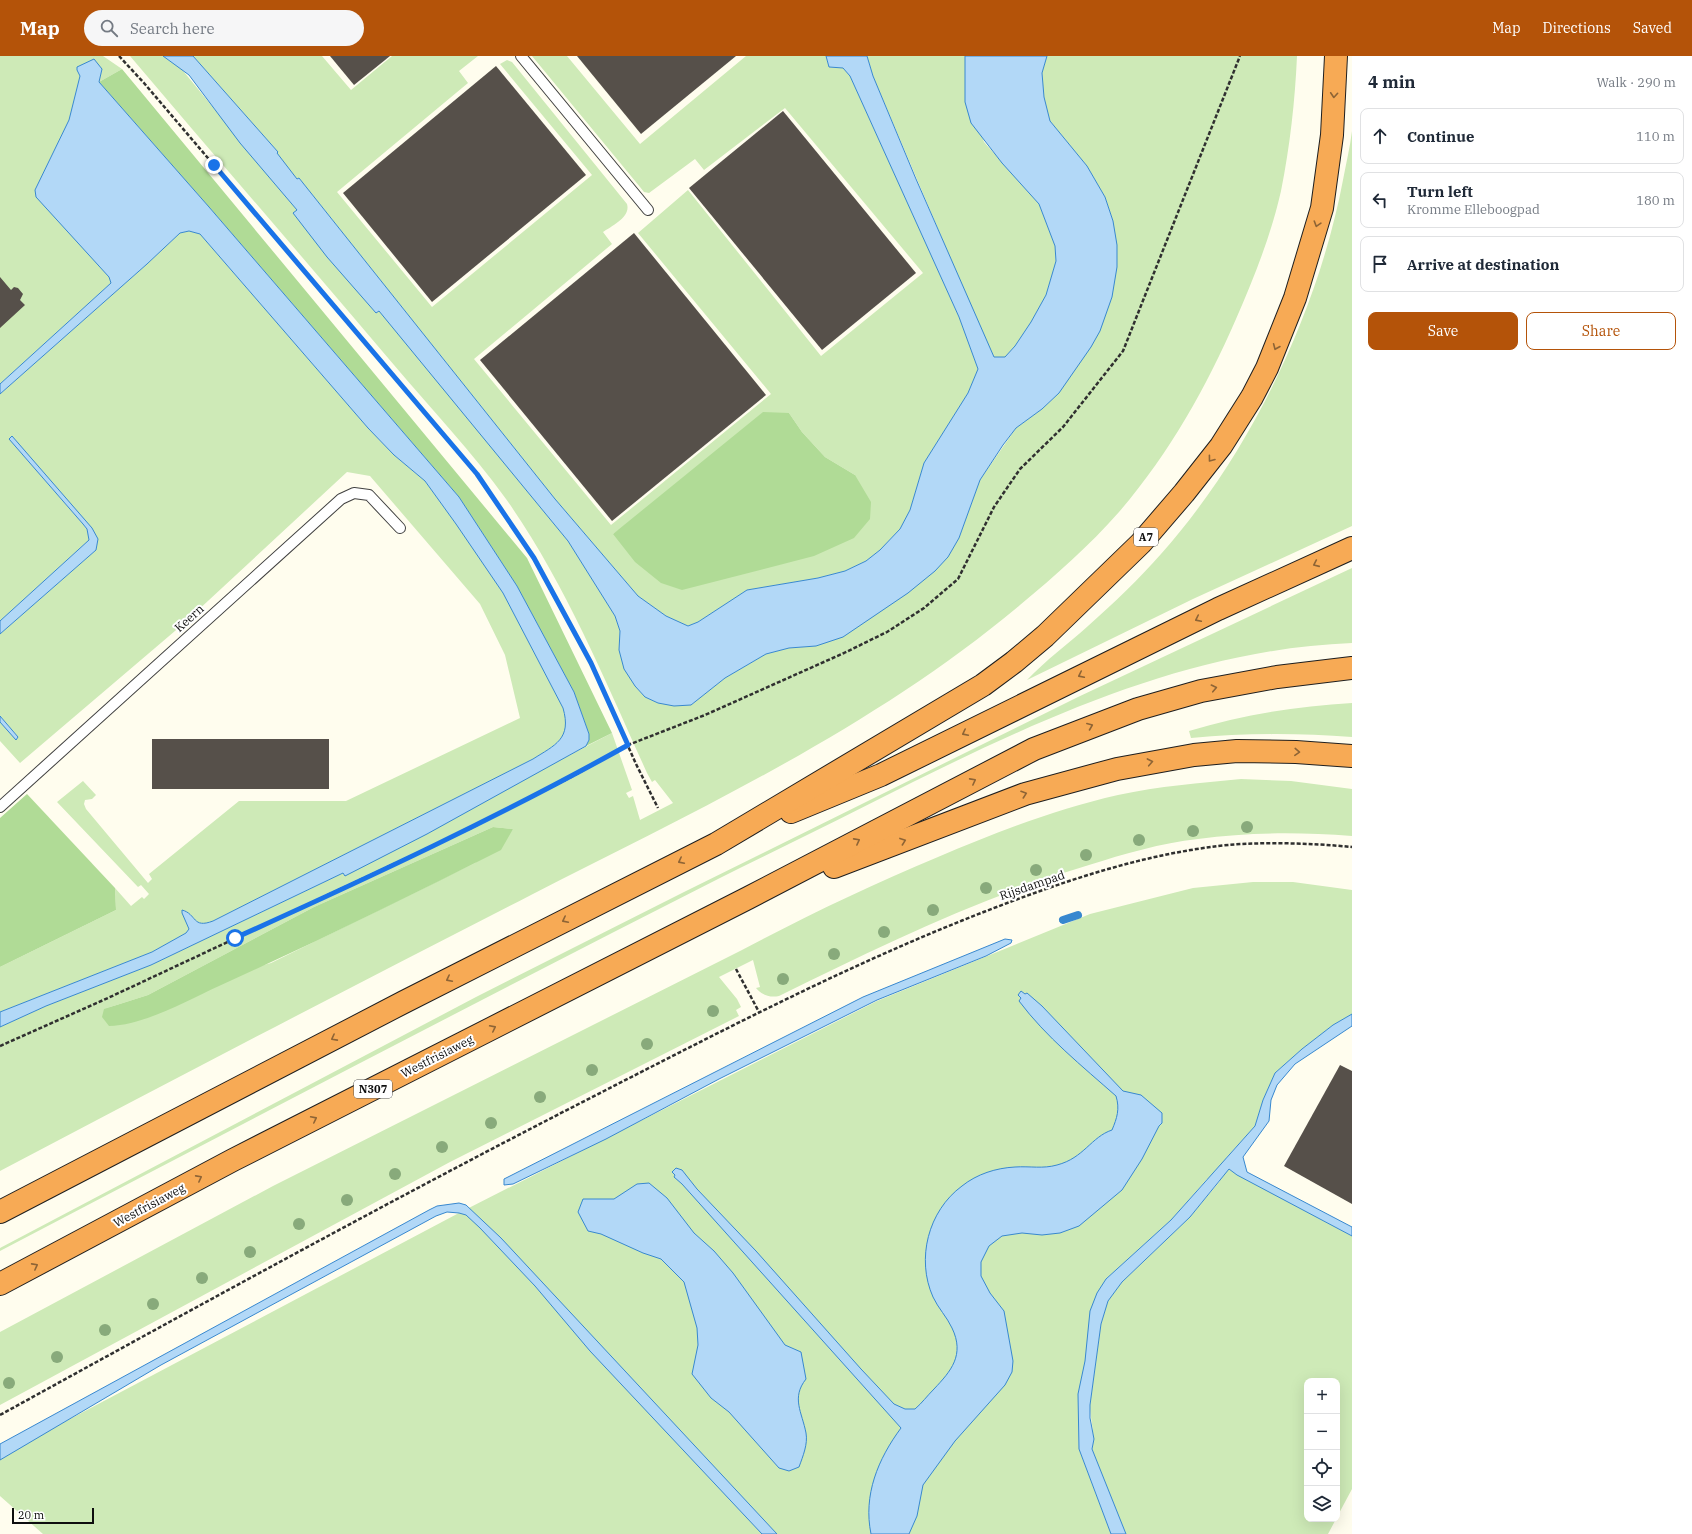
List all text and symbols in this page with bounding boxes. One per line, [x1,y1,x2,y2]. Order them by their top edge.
search box [84,10,364,46]
text: Map [20,16,60,40]
icon: search [98,17,120,39]
text: Search here [130,19,214,38]
text: Map [1492,19,1521,37]
text: Directions [1543,19,1611,37]
text: Saved [1633,19,1672,37]
text: 4 min [1368,71,1416,93]
text: Walk · 290 m [1597,74,1676,91]
one-way arrow [1330,92,1339,98]
icon: ahead [1369,125,1391,147]
text: Continue [1407,127,1474,146]
text: 110 m [1636,128,1675,145]
route end [205,156,223,174]
text: Turn left [1407,182,1473,201]
icon: left [1369,189,1391,211]
text: 180 m [1636,192,1675,209]
text: Kromme Elleboogpad [1407,201,1540,218]
one-way arrow [1313,220,1322,227]
icon: arrive [1369,253,1391,275]
text: Arrive at destination [1407,255,1559,274]
button: Save [1368,312,1518,350]
button: Share [1526,312,1676,350]
one-way arrow [1273,342,1281,350]
one-way arrow [1209,454,1216,461]
road number: A7 [1134,528,1158,546]
one-way arrow [1313,559,1321,567]
street label: Keern [171,601,207,635]
one-way arrow [1195,614,1203,621]
one-way arrow [1078,670,1086,678]
one-way arrow [1211,685,1218,693]
one-way arrow [1087,723,1094,731]
one-way arrow [962,728,969,736]
one-way arrow [1294,747,1300,756]
one-way arrow [1147,759,1153,767]
one-way arrow [968,778,976,786]
one-way arrow [1021,791,1028,799]
one-way arrow [900,838,907,846]
one-way arrow [853,839,861,846]
one-way arrow [678,856,686,864]
street label: Rijsdampad [997,867,1067,903]
one-way arrow [562,915,570,923]
route start [226,929,244,947]
one-way arrow [446,974,454,982]
one-way arrow [488,1025,496,1033]
street label: Westfrisiaweg [398,1031,476,1081]
one-way arrow [331,1034,338,1041]
road number: N307 [354,1080,392,1098]
one-way arrow [310,1116,318,1124]
one-way arrow [195,1176,202,1183]
street label: Westfrisiaweg [111,1180,188,1230]
one-way arrow [30,1263,38,1271]
map controls [1304,1378,1340,1522]
button: + [1304,1378,1340,1414]
button: − [1304,1414,1340,1450]
button: locate [1304,1450,1340,1486]
button: layers [1304,1486,1340,1522]
scale bar [12,1506,94,1525]
text: 20 m [18,1508,44,1522]

